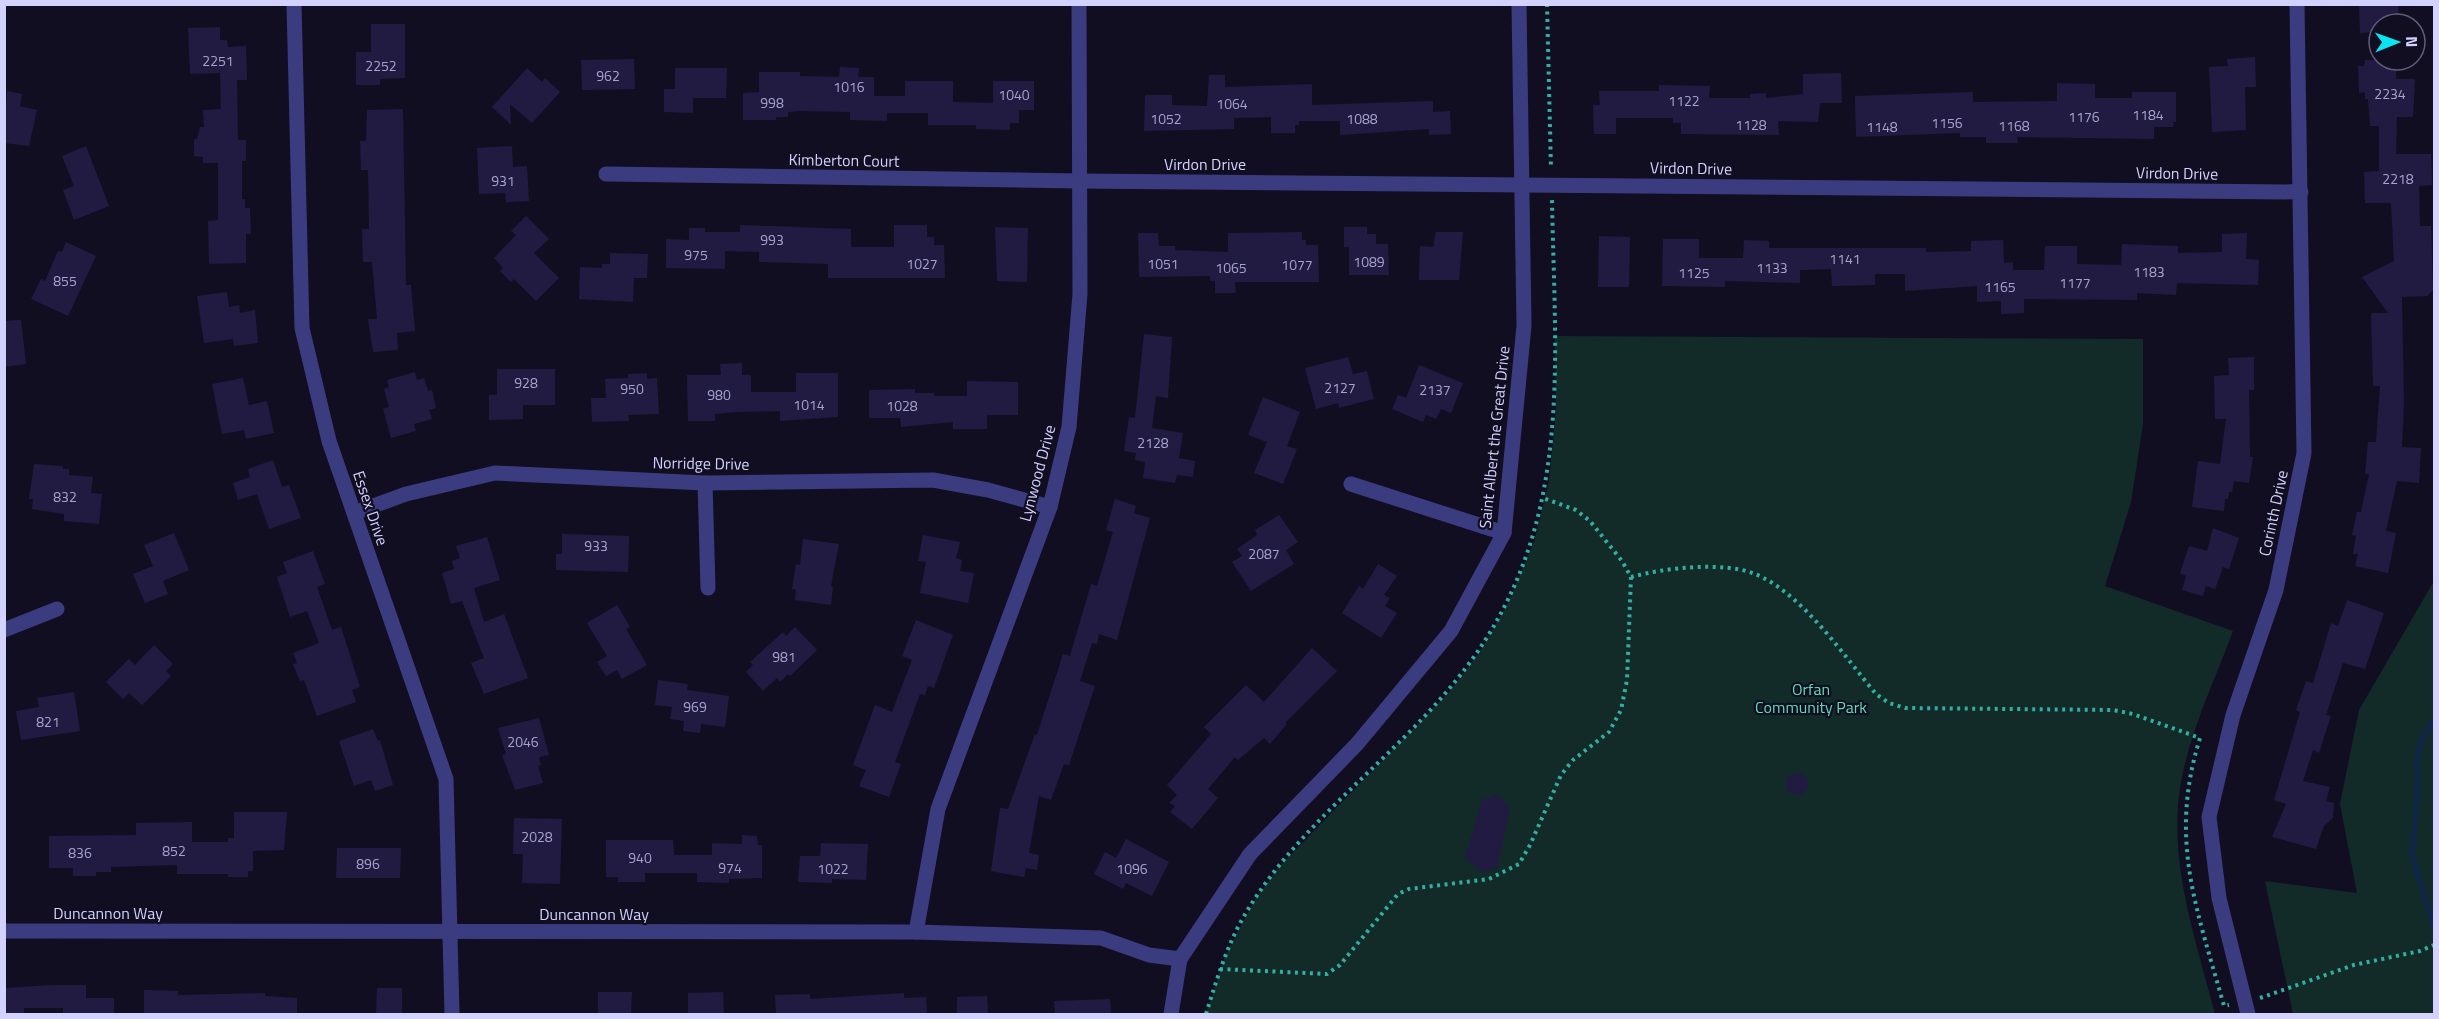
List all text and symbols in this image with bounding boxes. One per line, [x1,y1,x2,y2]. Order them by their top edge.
north arrow [2367,12,2427,72]
text: N [2400,36,2424,47]
house number: 2251 [202,50,234,71]
house number: 2252 [365,55,397,76]
house number: 962 [596,65,620,86]
house number: 1016 [833,76,865,97]
house number: 2234 [2374,83,2406,104]
house number: 1040 [998,84,1030,105]
house number: 1122 [1668,90,1700,111]
house number: 998 [760,92,784,113]
house number: 1064 [1216,93,1248,114]
house number: 1184 [2132,104,2164,125]
house number: 1176 [2068,106,2100,127]
house number: 1052 [1150,108,1182,129]
house number: 1088 [1346,108,1378,129]
house number: 1156 [1931,112,1963,133]
house number: 1128 [1735,114,1767,135]
house number: 1168 [1998,115,2030,136]
house number: 1148 [1866,116,1898,137]
street label: Kimberton Court [788,147,900,173]
street label: Virdon Drive [1164,152,1246,176]
street label: Virdon Drive [1650,155,1732,181]
street label: Virdon Drive [2136,160,2218,186]
house number: 2218 [2382,168,2414,189]
house number: 931 [491,170,515,191]
house number: 993 [760,229,784,250]
house number: 975 [684,244,708,265]
house number: 1141 [1829,248,1861,269]
house number: 1089 [1353,251,1385,272]
house number: 1027 [906,253,938,274]
house number: 1051 [1147,253,1179,274]
house number: 1077 [1281,254,1313,275]
house number: 1065 [1215,257,1247,278]
house number: 1133 [1756,257,1788,278]
house number: 1183 [2133,261,2165,282]
house number: 1125 [1678,262,1710,283]
house number: 855 [53,270,77,291]
house number: 1177 [2059,272,2091,293]
house number: 1165 [1984,276,2016,297]
street label: Saint Albert the Great Drive [1472,344,1516,530]
house number: 928 [514,372,538,393]
house number: 2127 [1324,377,1356,398]
house number: 950 [620,378,644,399]
house number: 2137 [1419,379,1451,400]
house number: 980 [707,384,731,405]
house number: 1014 [793,394,825,415]
house number: 1028 [886,395,918,416]
street label: Lynwood Drive [1013,422,1061,524]
house number: 2128 [1137,432,1169,453]
street label: Norridge Drive [652,450,750,476]
street label: Essex Drive [347,467,395,549]
street label: Corinth Drive [2252,468,2294,558]
house number: 832 [53,486,77,507]
house number: 933 [584,535,608,556]
house number: 2087 [1248,543,1280,564]
house number: 981 [772,646,796,667]
park label: Orfan Community Park [1755,677,1867,719]
house number: 969 [683,696,707,717]
house number: 821 [36,711,60,732]
house number: 2046 [507,731,539,752]
house number: 2028 [521,826,553,847]
house number: 852 [162,840,186,861]
house number: 836 [68,842,92,863]
house number: 940 [628,847,652,868]
house number: 896 [356,853,380,874]
house number: 974 [718,857,742,878]
house number: 1022 [817,858,849,879]
house number: 1096 [1116,858,1148,879]
street label: Duncannon Way [53,901,163,925]
street label: Duncannon Way [539,902,649,926]

